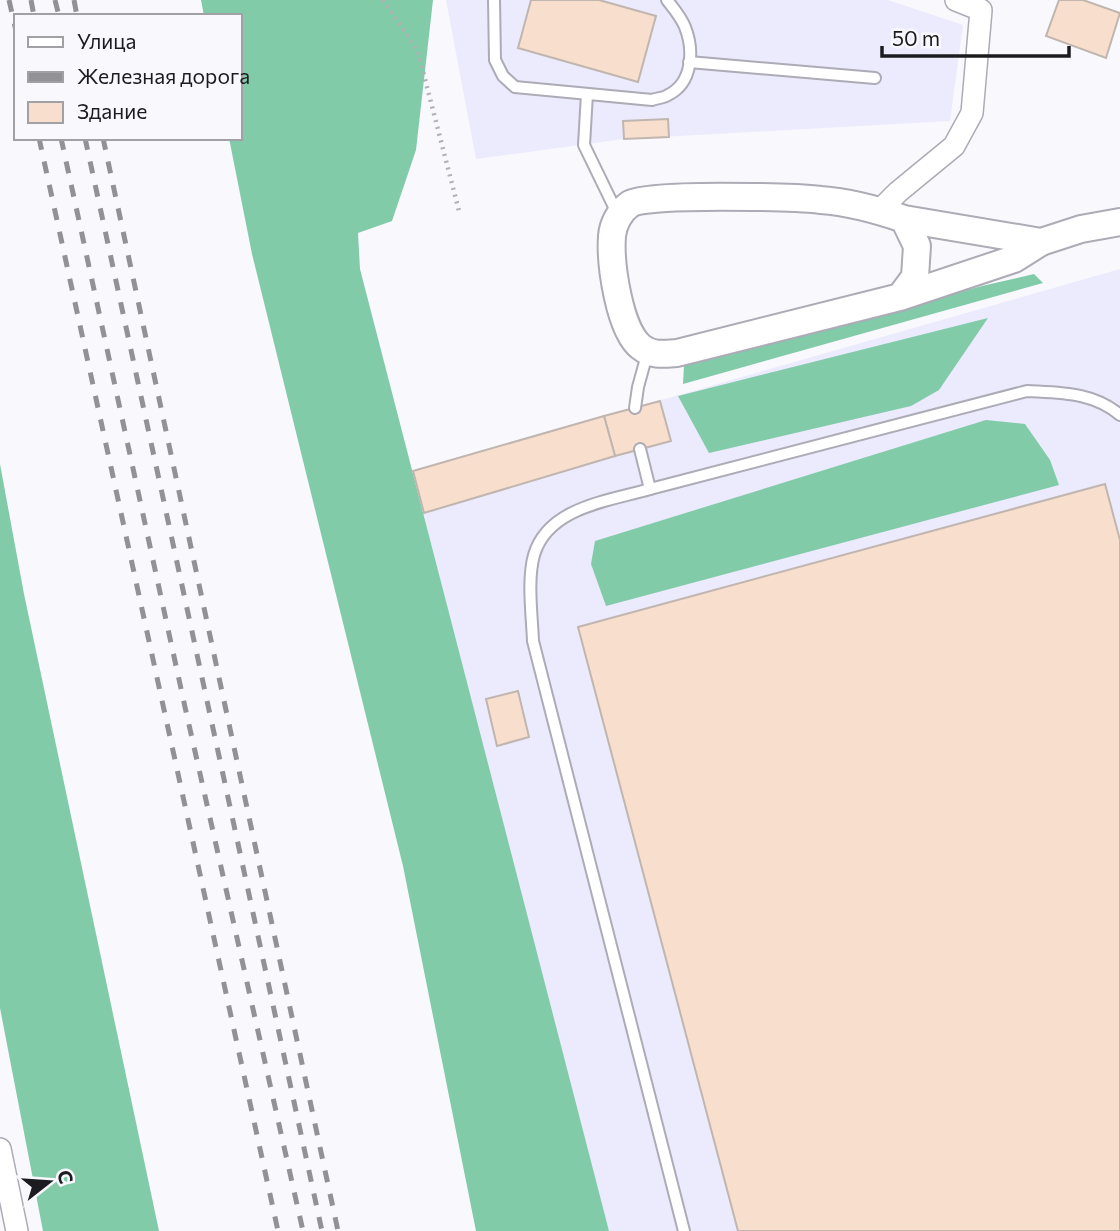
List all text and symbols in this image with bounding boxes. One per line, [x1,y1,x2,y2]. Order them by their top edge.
legend [14,14,242,140]
scale bar [882,14,1069,58]
text: 50 m [892,25,940,50]
text: Улица [77,28,136,53]
text: Железная дорога [77,63,250,88]
text: Здание [77,98,147,123]
north arrow [14,1147,84,1217]
text: С [53,1167,79,1186]

